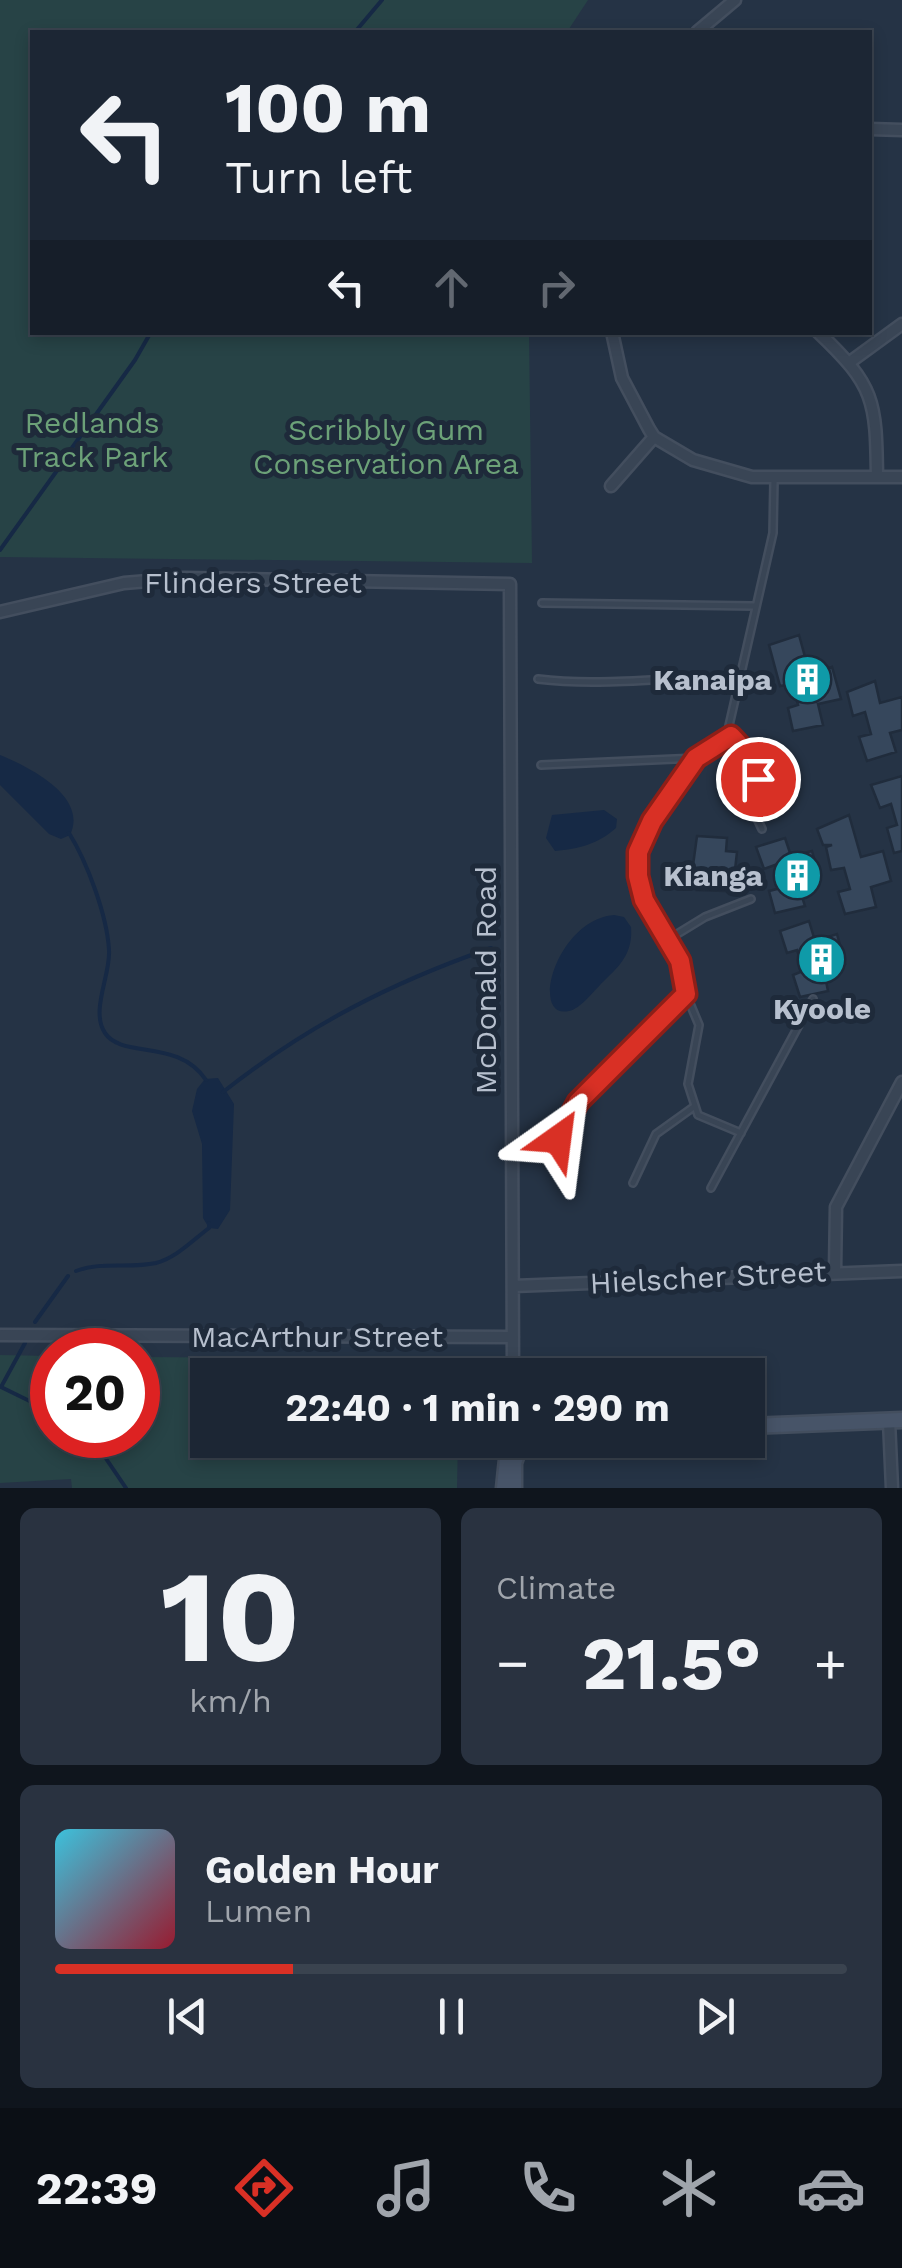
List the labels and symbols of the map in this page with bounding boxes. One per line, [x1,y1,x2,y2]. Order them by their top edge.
park label: Redlands Track Park [16,405,168,474]
park label: Scribbly Gum Conservation Area [253,412,519,481]
street label: Flinders Street [144,565,362,600]
building icon: Kanaipa [781,653,833,705]
place label: Kanaipa [653,662,773,697]
pin [716,737,801,822]
building icon: Kianga [772,849,824,901]
place label: Kianga [663,858,764,893]
street label: McDonald Road [468,866,503,1094]
building icon: Kyoole [796,933,848,985]
place label: Kyoole [773,991,871,1026]
position arrow [506,1087,610,1191]
street label: Hielscher Street [589,1253,828,1301]
street label: MacArthur Street [191,1319,443,1354]
speed limit sign: 20 [30,1328,160,1458]

